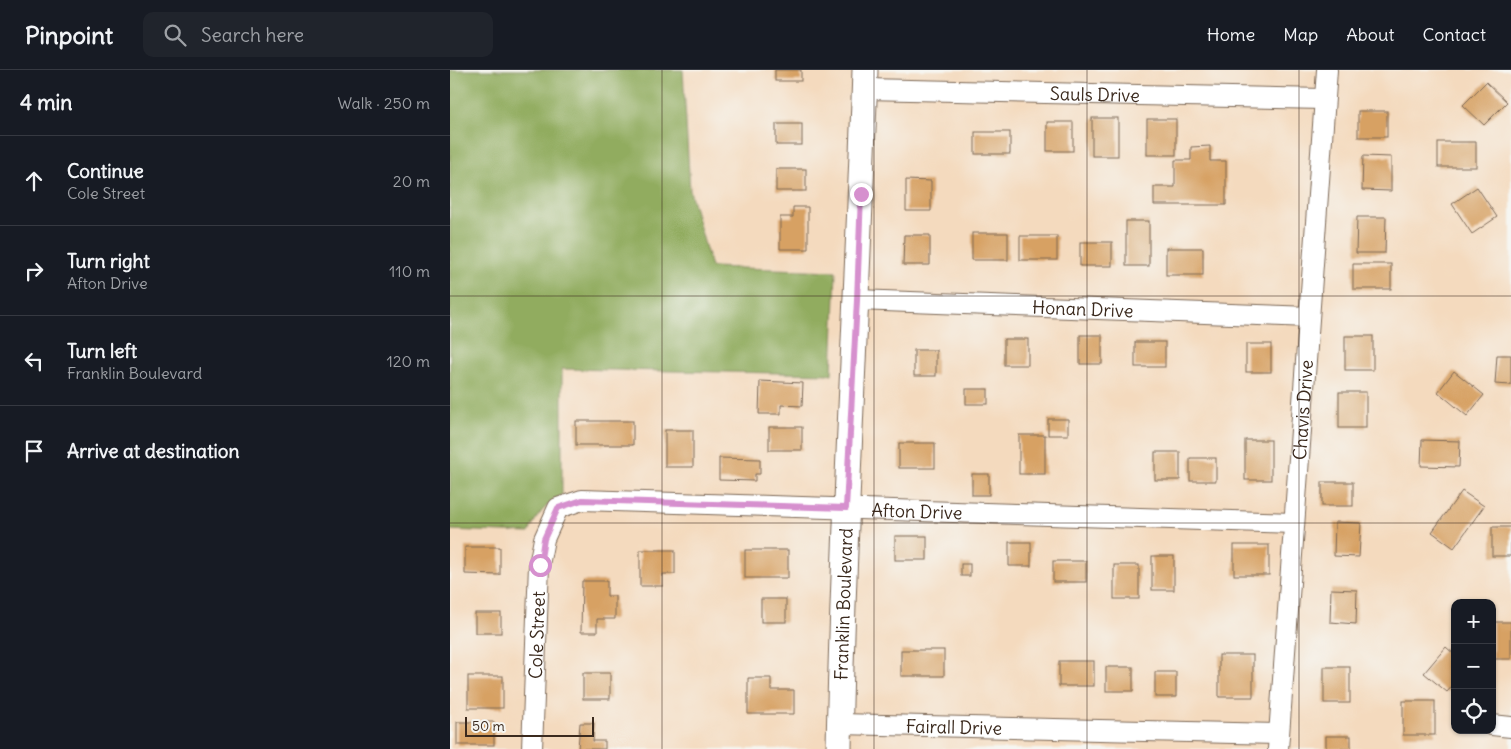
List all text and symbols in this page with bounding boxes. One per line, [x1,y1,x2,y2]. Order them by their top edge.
search box [143,12,493,57]
text: Pinpoint [25,20,113,50]
icon: search [161,21,189,49]
text: Search here [201,23,304,47]
text: Home [1207,23,1255,46]
text: Map [1283,23,1318,46]
text: About [1346,23,1394,46]
text: Contact [1422,23,1486,46]
street label: Sauls Drive [1050,82,1140,106]
text: 4 min [20,89,72,116]
text: Walk · 250 m [338,93,430,113]
text: Continue [67,159,144,183]
icon: ahead [20,167,48,195]
text: 20 m [393,171,430,191]
text: Cole Street [67,183,145,203]
route end [850,183,873,206]
text: Turn right [67,249,150,273]
icon: right [20,257,48,285]
text: 110 m [389,261,430,281]
text: Afton Drive [67,273,148,293]
street label: Honan Drive [1032,295,1134,322]
text: Turn left [67,339,137,363]
icon: left [20,347,48,375]
text: 120 m [387,351,430,371]
street label: Chavis Drive [1287,359,1318,461]
text: Franklin Boulevard [67,363,202,383]
icon: arrive [20,437,48,465]
text: Arrive at destination [67,439,240,463]
street label: Afton Drive [871,498,963,524]
street label: Franklin Boulevard [829,527,857,680]
route start [529,554,552,577]
street label: Cole Street [523,591,549,679]
map controls [1451,599,1496,734]
button: + [1451,599,1496,644]
button: − [1451,644,1496,689]
button: locate [1451,689,1496,734]
scale bar [465,714,594,737]
street label: Fairall Drive [906,714,1002,739]
text: 50 m [472,717,505,735]

